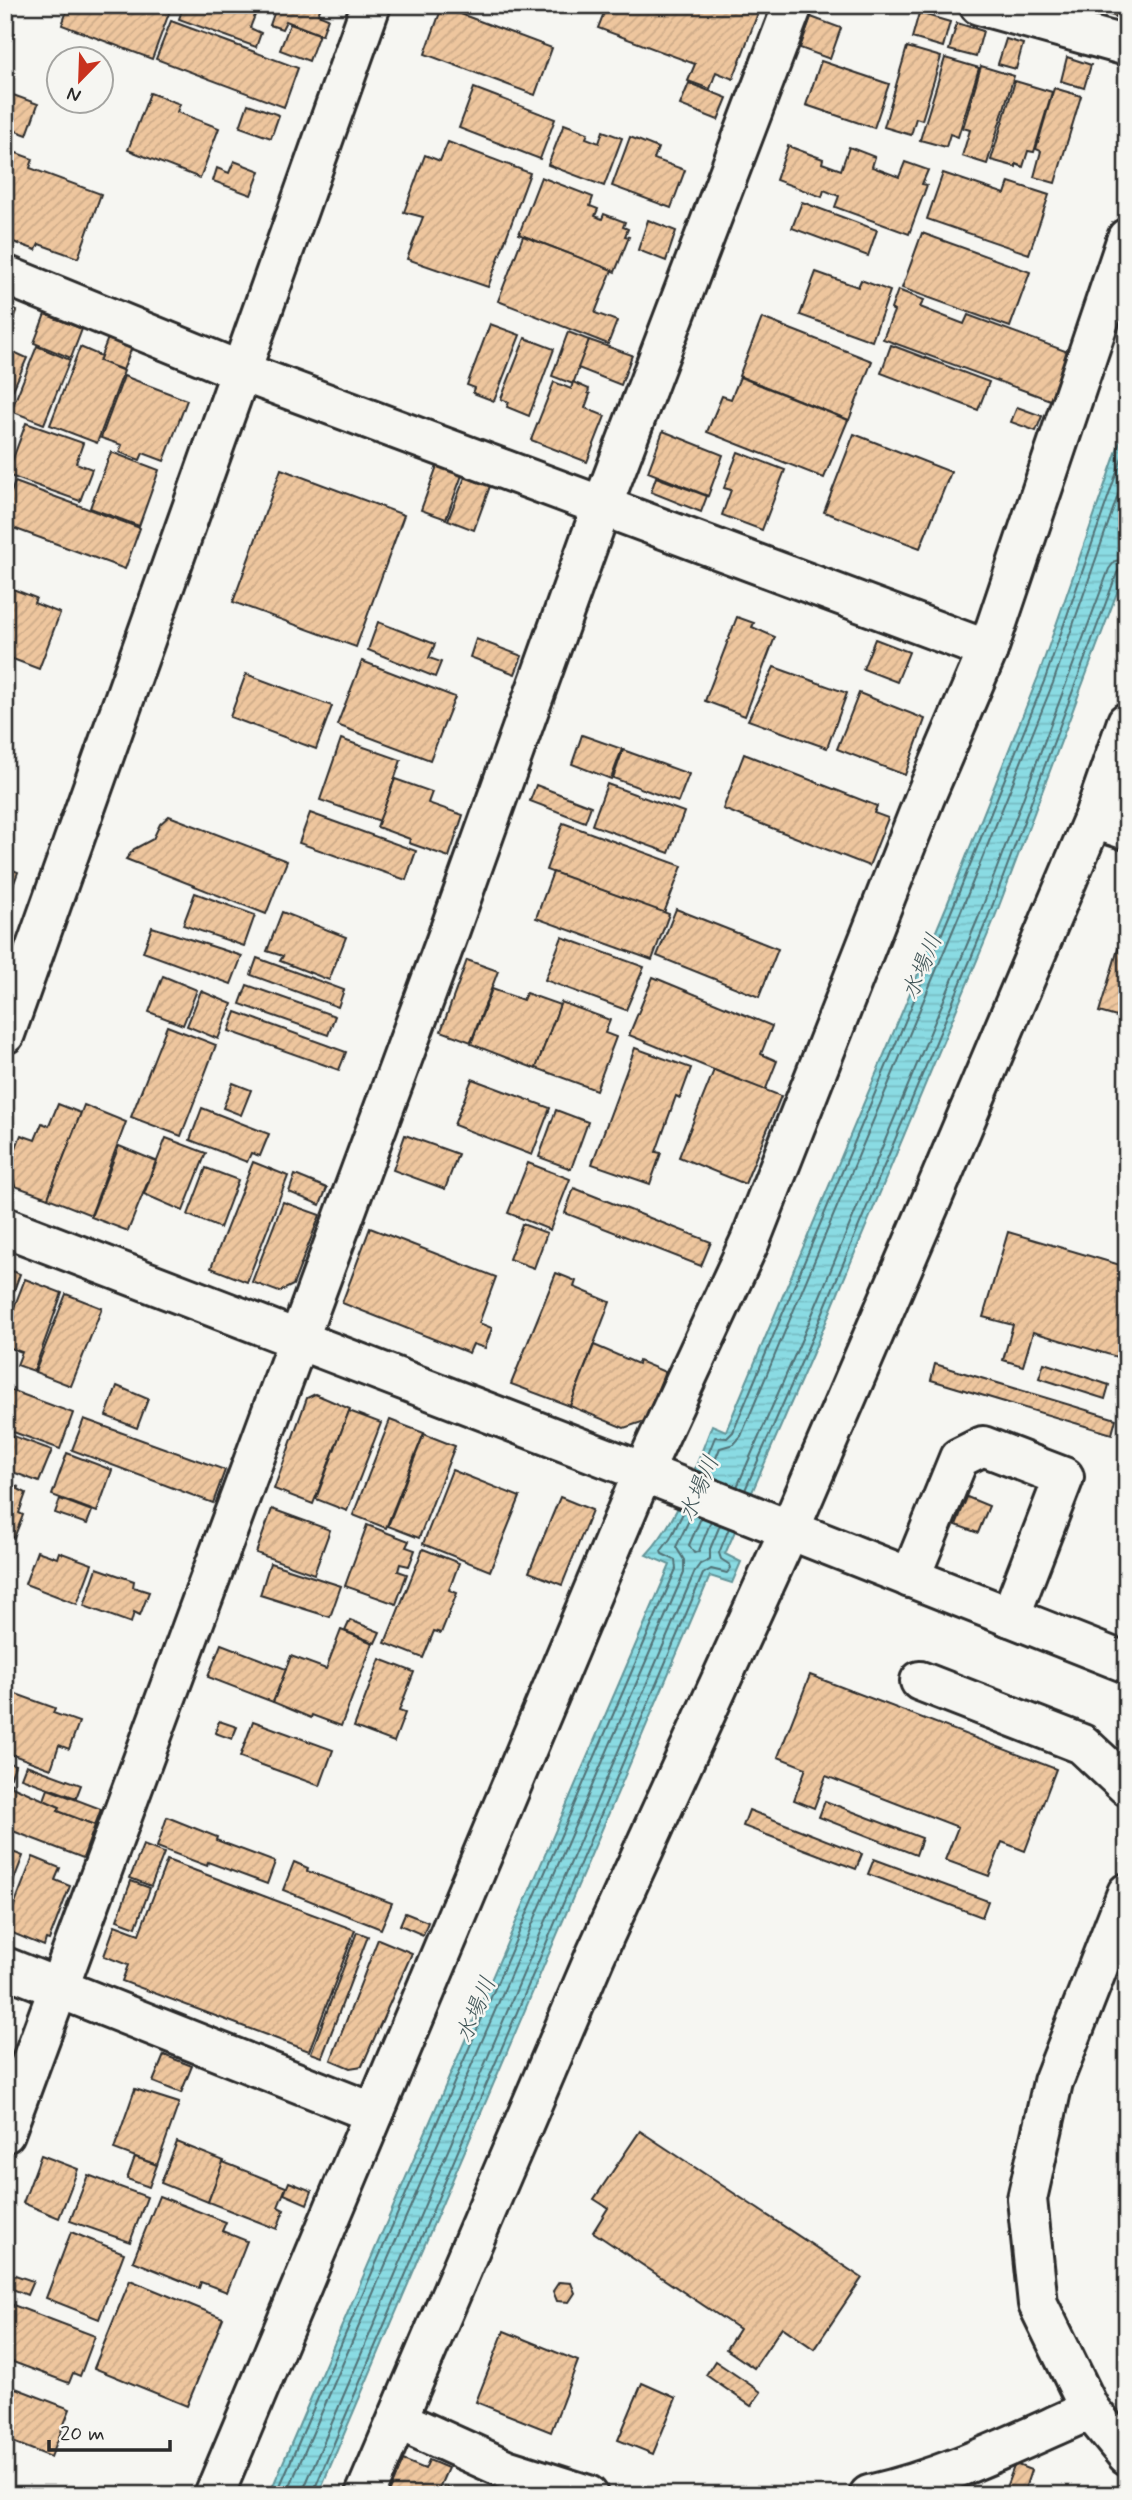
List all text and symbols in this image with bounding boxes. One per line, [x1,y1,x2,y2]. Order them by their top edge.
north arrow [46,46,116,116]
text: N [63,80,85,108]
water label: 水場川 [896,929,950,1005]
water label: 水場川 [673,1451,727,1527]
water label: 水場川 [450,1972,504,2048]
scale bar [49,2409,170,2453]
text: 20 m [60,2420,105,2448]

